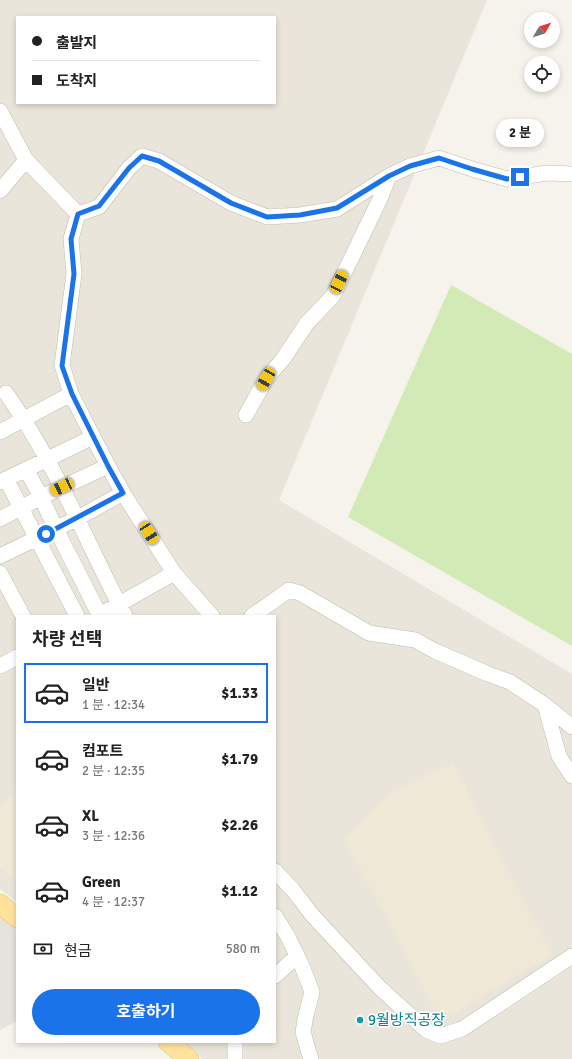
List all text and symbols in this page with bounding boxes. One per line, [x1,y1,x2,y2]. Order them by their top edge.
north arrow [524,12,560,48]
map controls [524,12,560,92]
text: 출발지 [56,34,97,52]
button: locate [524,56,560,92]
text: 도착지 [56,72,97,90]
callout: 2 분 [496,119,544,147]
text: 2 분 [509,125,531,141]
route end [511,168,529,186]
car [328,269,350,295]
car [255,366,277,392]
car [49,476,75,498]
car [137,520,161,546]
route start [37,525,55,543]
text: 차량 선택 [32,628,102,650]
icon: car [34,675,70,711]
text: 일반 [82,676,110,694]
text: $1.33 [221,684,258,702]
text: 1 분 · 12:34 [82,697,145,713]
icon: car [34,741,70,777]
text: 컴포트 [82,742,123,760]
text: $1.79 [221,750,258,768]
text: 2 분 · 12:35 [82,763,145,779]
icon: car [34,807,70,843]
text: XL [82,807,99,825]
text: $2.26 [221,816,258,834]
text: 3 분 · 12:36 [82,828,145,844]
icon: car [34,873,70,909]
text: Green [82,873,121,891]
text: $1.12 [221,882,258,900]
text: 4 분 · 12:37 [82,894,145,910]
icon: cash [32,938,54,960]
text: 580 m [226,941,260,957]
text: 현금 [64,942,92,960]
button: 호출하기 [32,989,260,1035]
place label: 9월방직공장 [368,1011,445,1029]
marker: 9월방직공장 [355,1015,365,1025]

